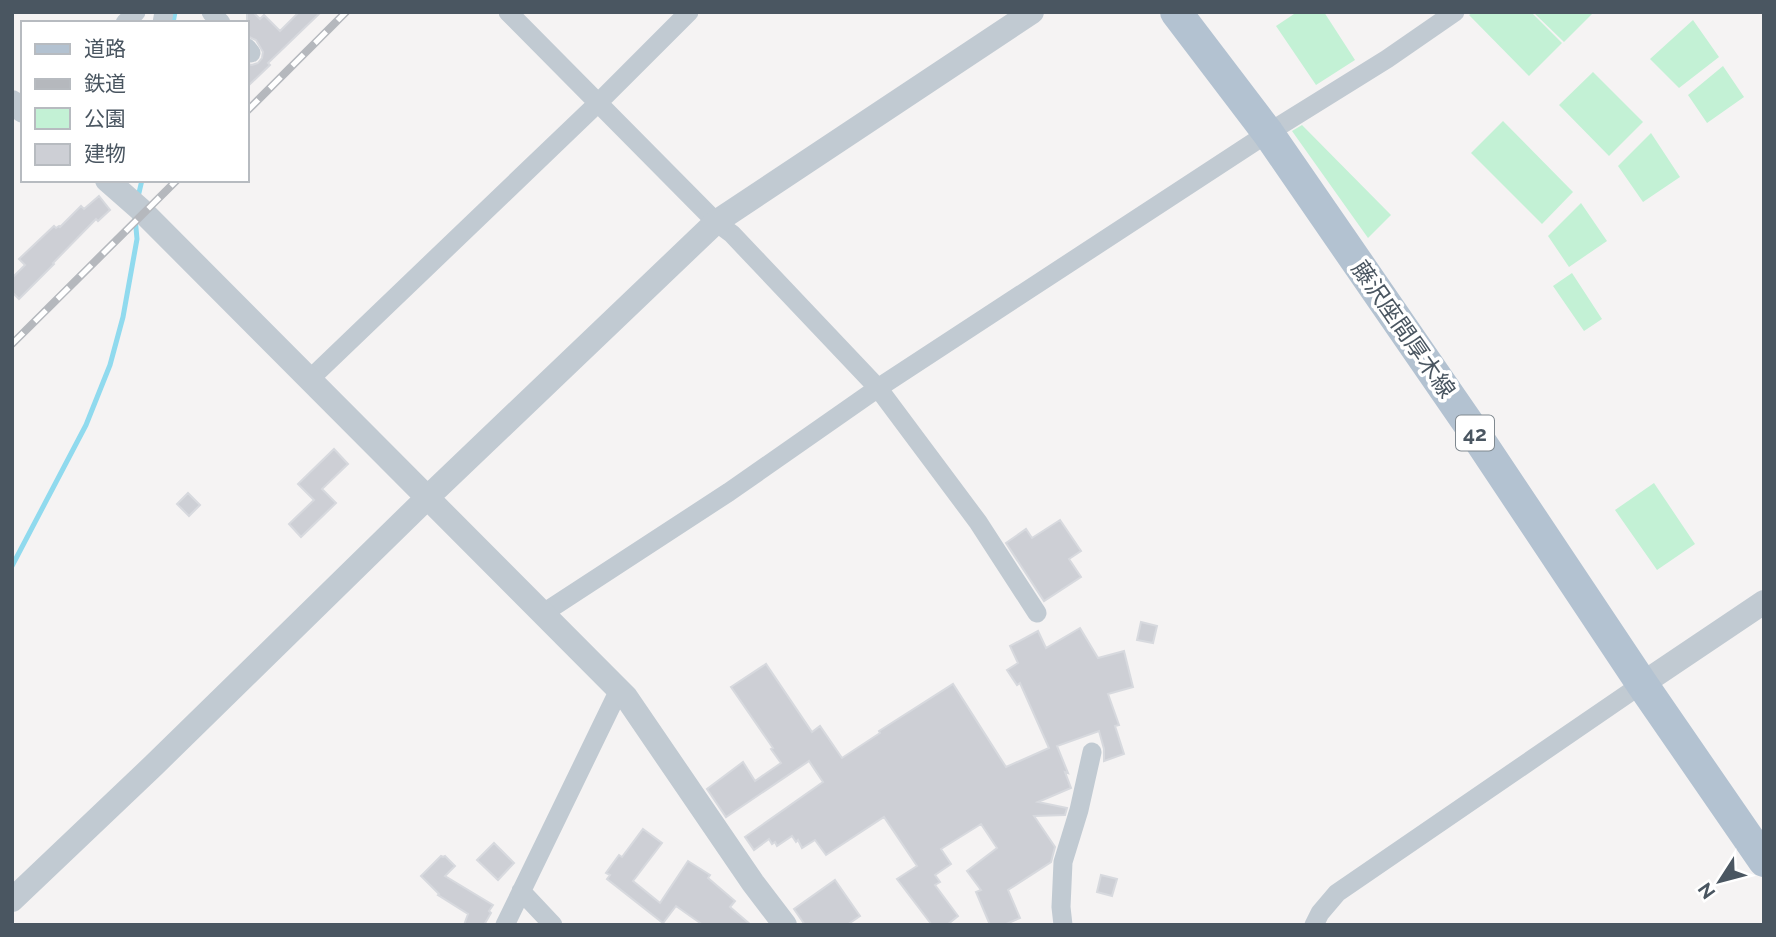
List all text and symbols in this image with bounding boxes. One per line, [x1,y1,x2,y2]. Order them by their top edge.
legend [21,21,248,182]
text: 道路 [84,36,126,61]
text: 鉄道 [84,71,126,96]
text: 公園 [84,106,126,131]
text: 建物 [84,141,126,166]
street label: 藤沢座間厚木線 [1347,255,1461,403]
road number: 42 [1456,416,1494,450]
north arrow [1685,846,1755,916]
text: N [1693,879,1719,903]

